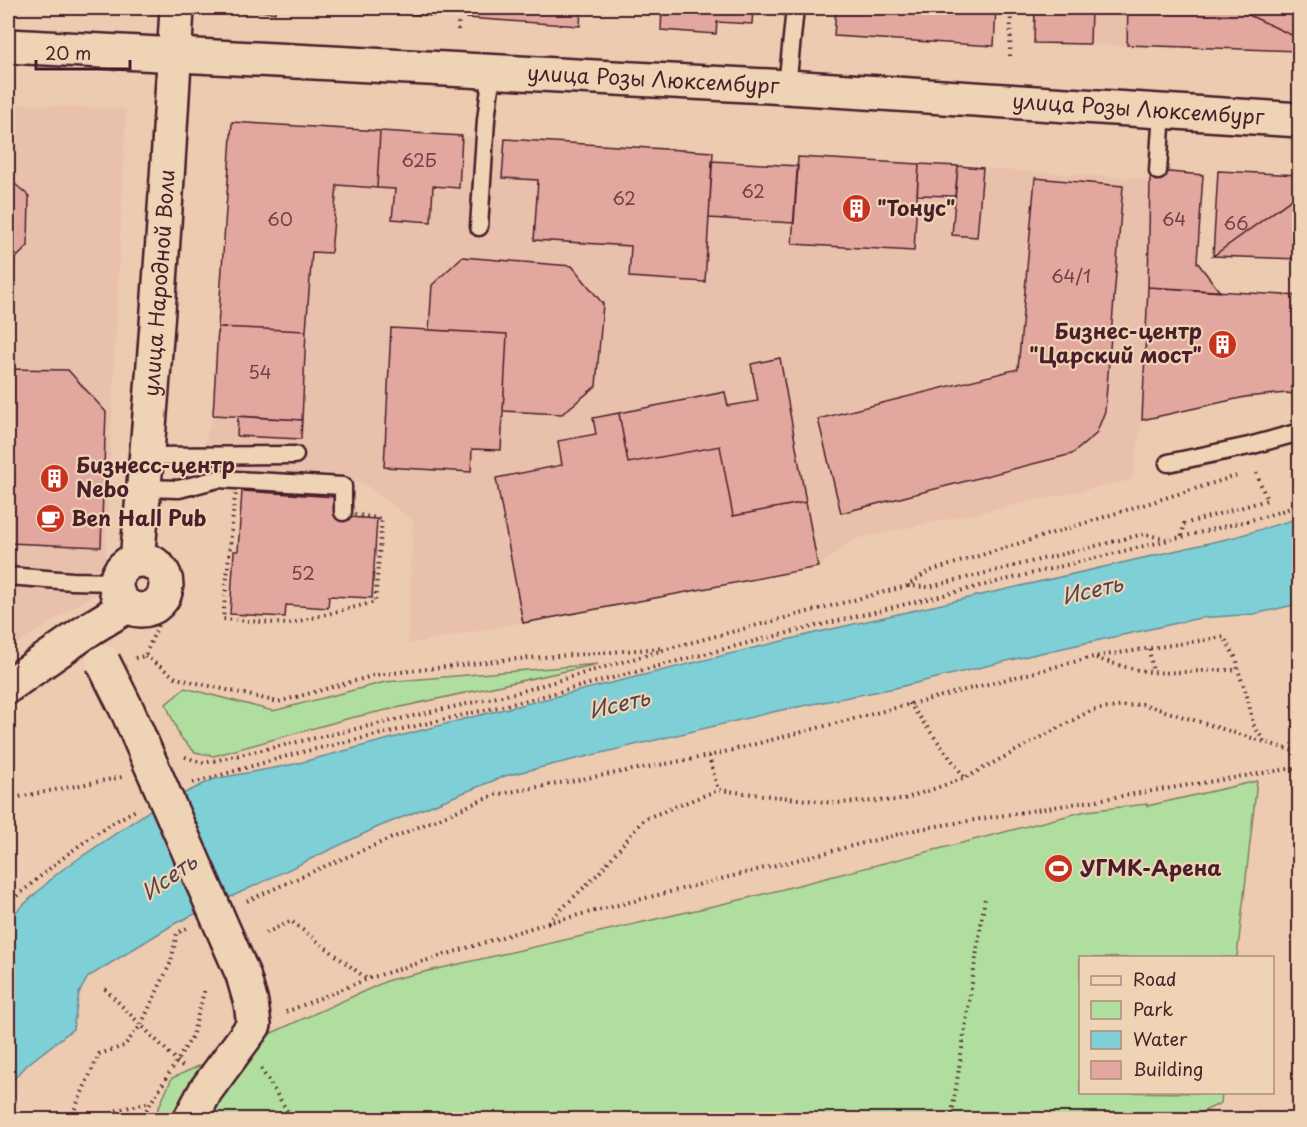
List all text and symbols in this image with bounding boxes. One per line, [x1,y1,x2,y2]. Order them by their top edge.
scale bar [36,33,130,71]
text: 20 m [45,39,91,66]
street label: улица Розы Люксембург [526,55,781,101]
street label: улица Розы Люксембург [1011,84,1266,132]
house number: 62Б [401,146,437,173]
street label: улица Народной Воли [134,168,182,398]
house number: 62 [741,177,765,204]
house number: 62 [612,184,636,211]
place label: "Тонус" [877,191,955,223]
building icon: "Тонус" [840,193,872,225]
house number: 60 [267,205,293,232]
house number: 64 [1162,205,1186,232]
house number: 66 [1224,209,1248,236]
house number: 64/1 [1051,262,1091,289]
place label: Бизнес-центр "Царский мост" [1029,314,1202,370]
building icon: Бизнес-центр "Царский мост" [1207,328,1239,360]
house number: 54 [248,358,272,385]
place label: Бизнесс-центр Nebo [76,448,235,504]
building icon: Бизнесс-центр Nebo [39,462,71,494]
place label: Ben Hall Pub [71,501,207,533]
cafe icon: Ben Hall Pub [34,503,66,535]
house number: 52 [291,559,315,586]
water label: Исеть [1058,565,1127,612]
water label: Исеть [585,679,654,726]
water label: Исеть [133,843,204,907]
place label: УГМК-Арена [1080,851,1222,883]
sports icon: УГМК-Арена [1043,853,1075,885]
legend [1079,956,1274,1094]
text: Road [1133,965,1177,992]
text: Park [1133,995,1173,1022]
text: Water [1133,1025,1188,1052]
text: Building [1133,1055,1203,1082]

